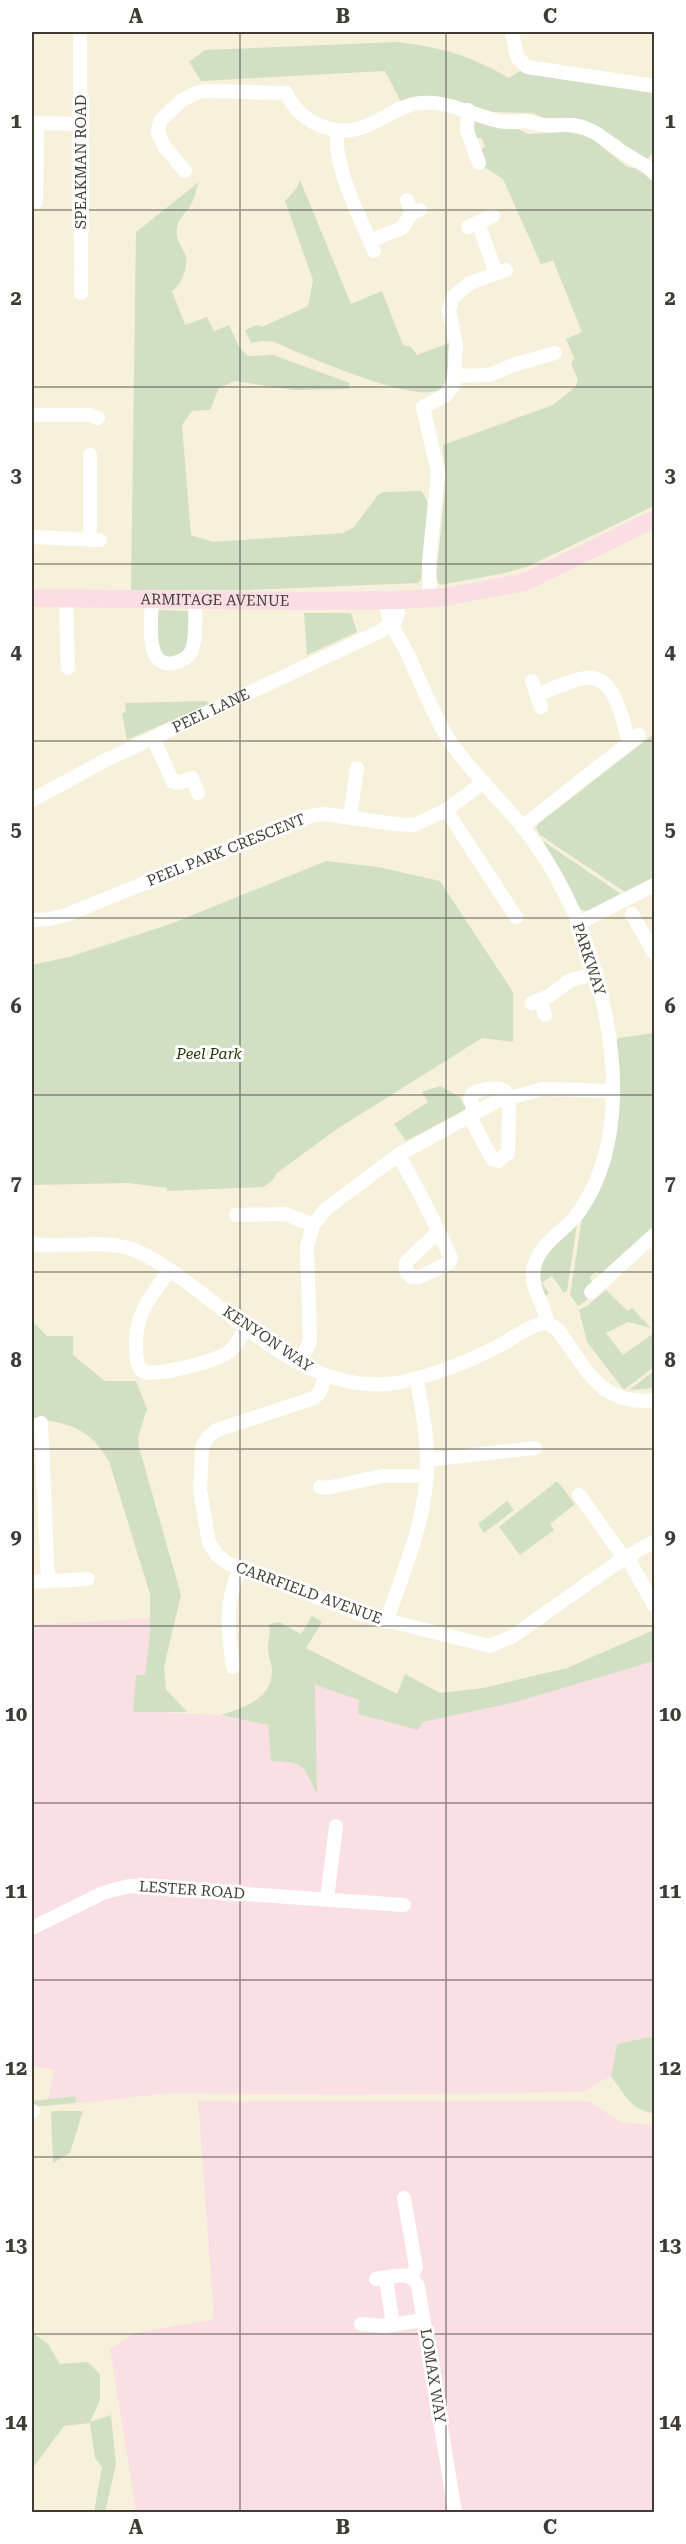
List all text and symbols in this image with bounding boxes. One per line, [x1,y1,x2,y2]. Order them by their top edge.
text: A [129,4,144,28]
text: B [336,4,350,28]
text: C [543,4,557,28]
street label: SPEAKMAN ROAD [72,95,90,229]
text: 1 [10,109,22,133]
text: 1 [664,109,676,133]
text: 2 [10,286,22,310]
text: 2 [664,286,676,310]
text: 3 [10,463,22,487]
text: 3 [664,463,676,487]
street label: ARMITAGE AVENUE [140,590,290,610]
text: 4 [10,640,22,664]
text: 4 [664,640,676,664]
street label: PEEL LANE [169,685,252,737]
street label: PEEL PARK CRESCENT [144,810,308,890]
text: 5 [10,817,22,841]
text: 5 [664,817,676,841]
street label: PARKWAY [569,920,609,998]
text: 6 [10,994,22,1018]
text: 6 [664,994,676,1018]
park label: Peel Park [175,1045,243,1063]
text: 7 [10,1171,22,1195]
text: 7 [664,1171,676,1195]
street label: KENYON WAY [220,1302,317,1376]
text: 8 [10,1348,22,1372]
text: 8 [664,1348,676,1372]
text: 9 [10,1525,22,1549]
text: 9 [664,1525,676,1549]
street label: CARRFIELD AVENUE [233,1558,385,1628]
text: 10 [5,1702,27,1726]
text: 10 [659,1702,681,1726]
street label: LESTER ROAD [138,1877,246,1903]
text: 11 [5,1879,27,1903]
text: 11 [659,1879,681,1903]
text: 12 [5,2056,27,2080]
text: 12 [659,2056,681,2080]
text: 13 [5,2233,27,2257]
text: 13 [659,2233,681,2257]
street label: LOMAX WAY [417,2327,449,2425]
text: 14 [5,2410,28,2434]
text: 14 [659,2410,682,2434]
text: A [129,2515,144,2539]
text: B [336,2515,350,2539]
text: C [543,2515,557,2539]

